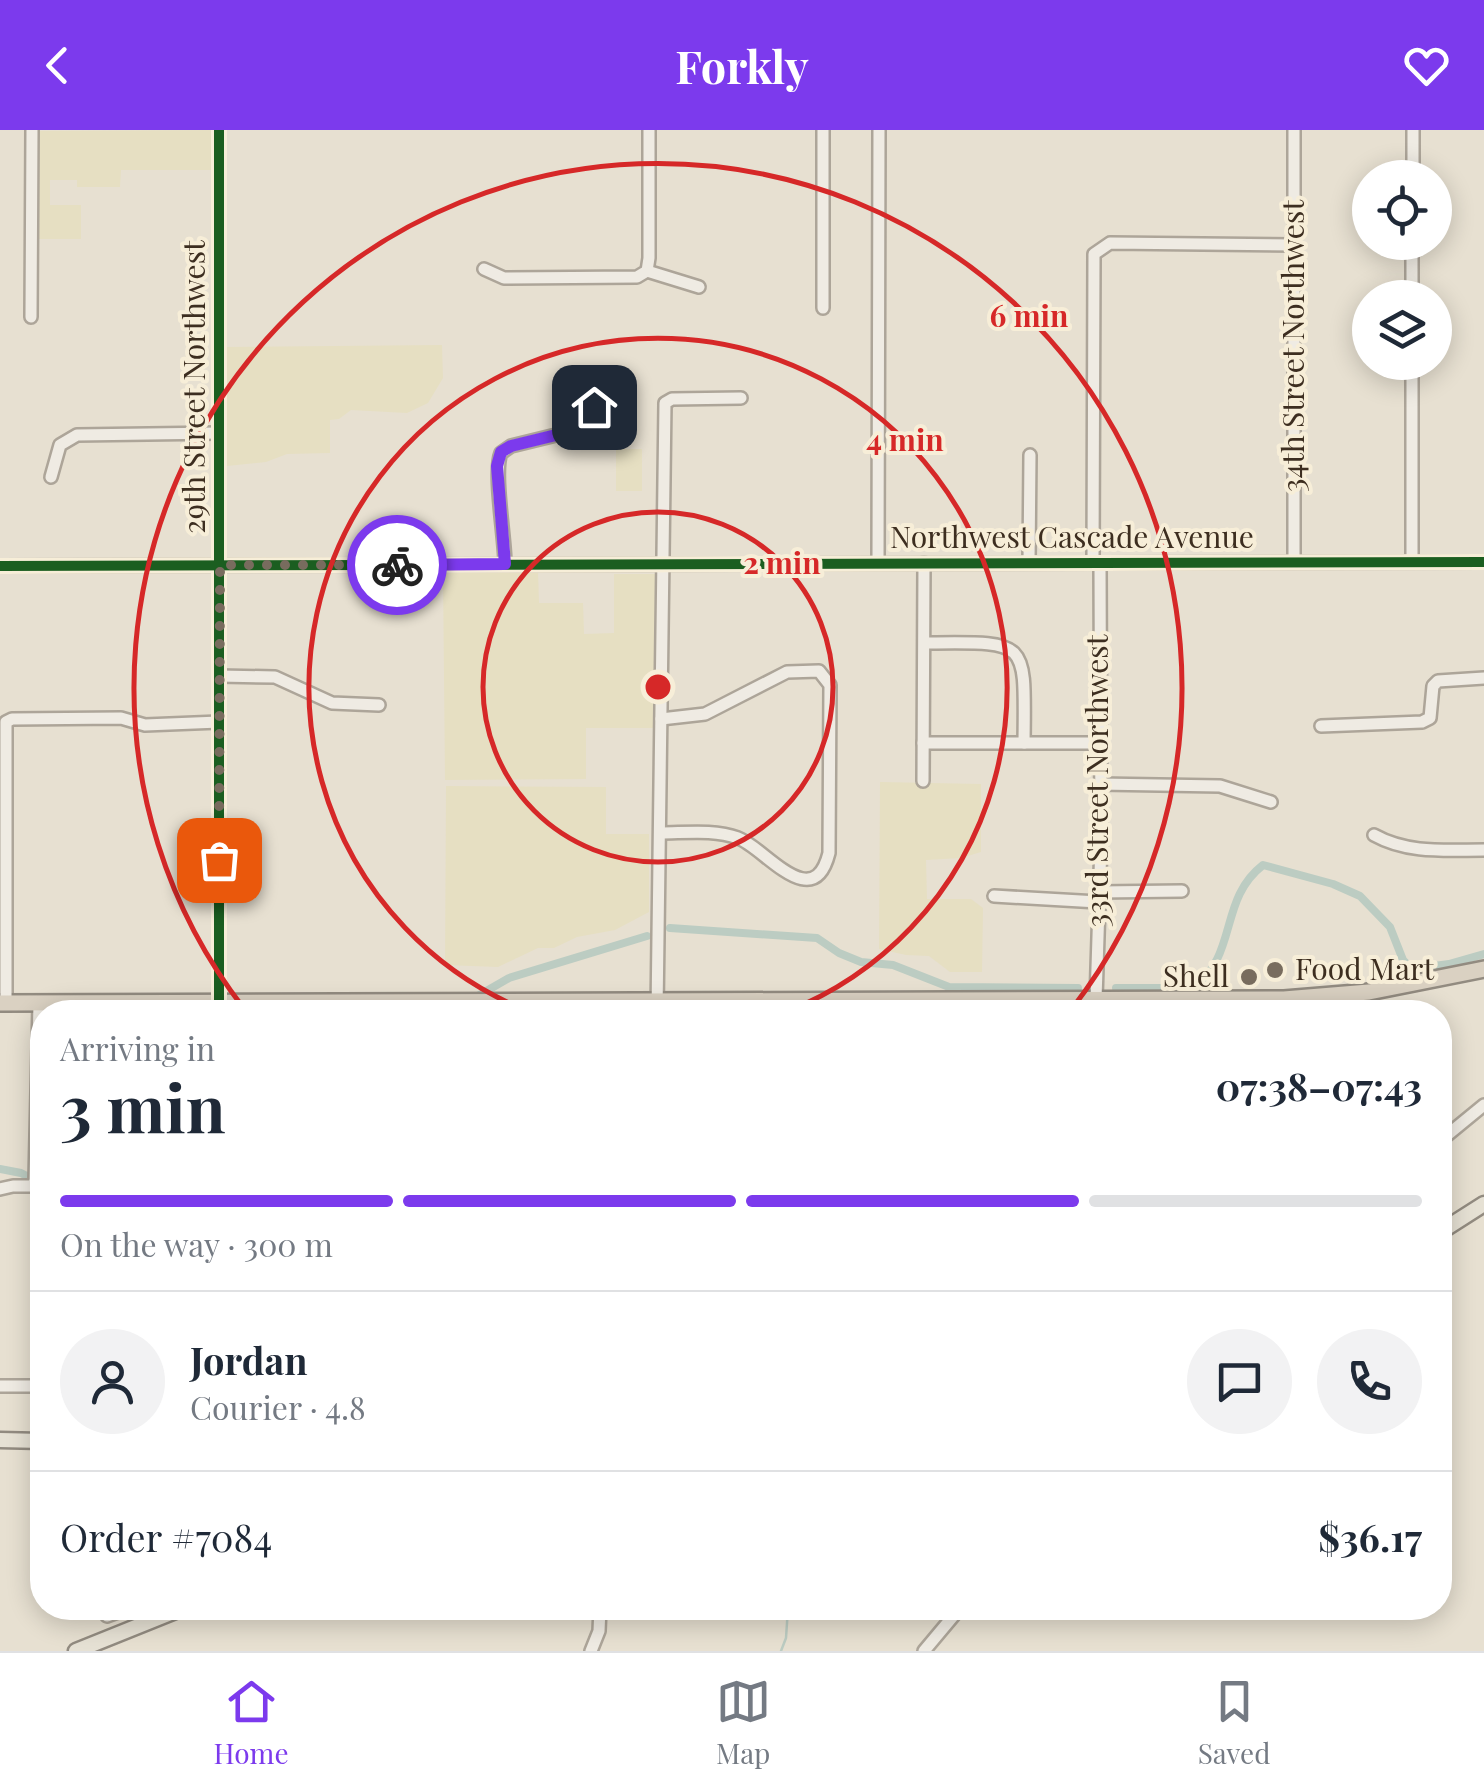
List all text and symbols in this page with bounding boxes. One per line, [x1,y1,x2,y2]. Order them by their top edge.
text: Forkly [675,35,809,95]
icon: back [30,38,85,93]
icon: heart [1399,38,1454,93]
map controls [1352,160,1452,380]
button: locate [1352,160,1452,260]
street label: 34th Street Northwest [1272,200,1312,492]
street label: 29th Street Northwest [173,240,213,534]
button: layers [1352,280,1452,380]
text: 6 min [990,295,1069,335]
pin [552,365,637,450]
icon: home [567,380,622,435]
text: 4 min [866,419,944,459]
courier [347,515,447,615]
street label: Northwest Cascade Avenue [890,516,1254,556]
icon: bike [370,538,425,593]
text: 2 min [743,542,821,582]
street label: 33rd Street Northwest [1076,634,1116,927]
centre of rings [640,669,676,705]
pin [177,818,262,903]
icon: bag [192,833,247,888]
place label: Food Mart [1295,948,1434,988]
place label: Shell [1163,955,1229,995]
marker: Food Mart [1264,959,1286,981]
marker: Shell [1238,966,1260,988]
text: Arriving in [60,1026,215,1069]
text: 07:38–07:43 [1216,1060,1422,1111]
text: 3 min [60,1063,226,1149]
text: On the way · 300 m [60,1222,333,1265]
button: person [60,1329,165,1434]
button: chat [1187,1329,1292,1434]
button: phone [1317,1329,1422,1434]
text: Jordan [190,1334,308,1385]
text: Courier · 4.8 [190,1385,366,1428]
text: Order #7084 [60,1511,272,1562]
text: $36.17 [1318,1511,1422,1562]
tab: Home [214,1674,289,1771]
tab: Map [716,1674,771,1771]
tab: Saved [1198,1674,1270,1771]

